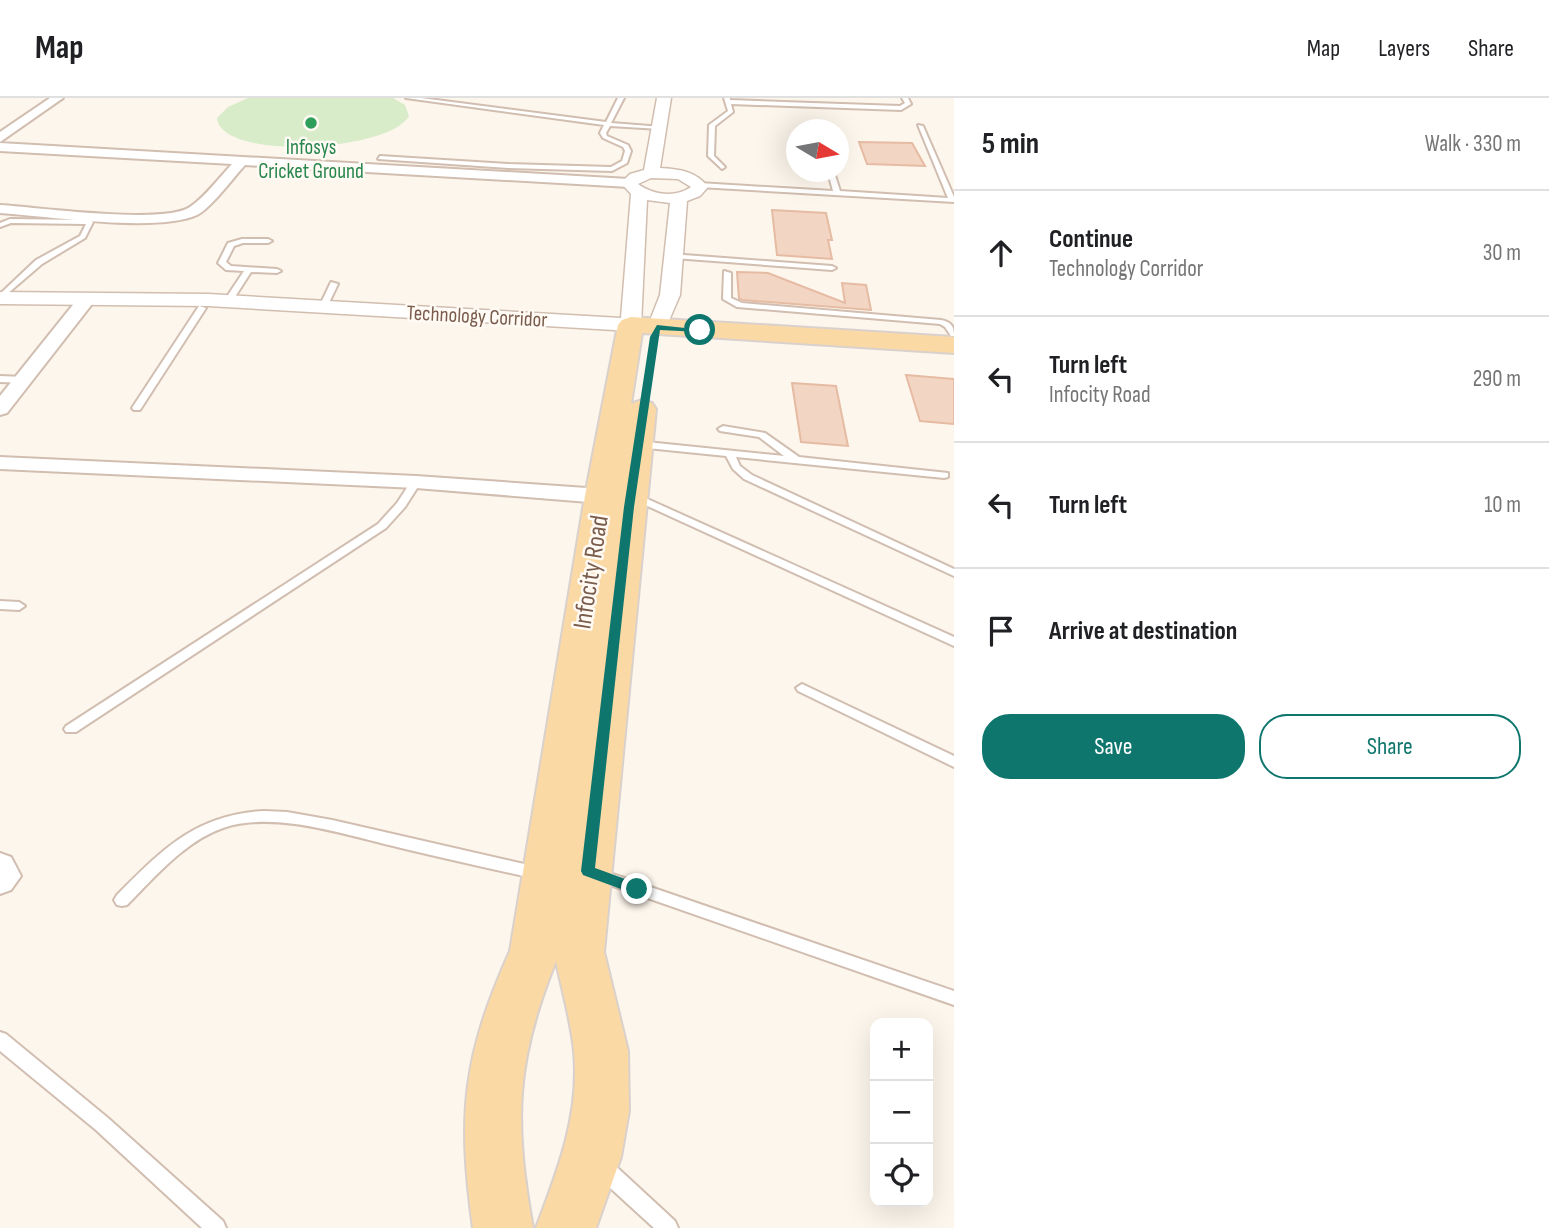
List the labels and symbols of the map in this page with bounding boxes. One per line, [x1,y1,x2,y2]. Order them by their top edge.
marker: Infosys Cricket Ground [303,115,319,131]
north arrow [786,119,849,182]
place label: Infosys Cricket Ground [258,135,364,184]
street label: Technology Corridor [406,300,548,333]
route start [684,314,715,345]
street label: Infocity Road [567,513,616,631]
route end [621,873,652,904]

